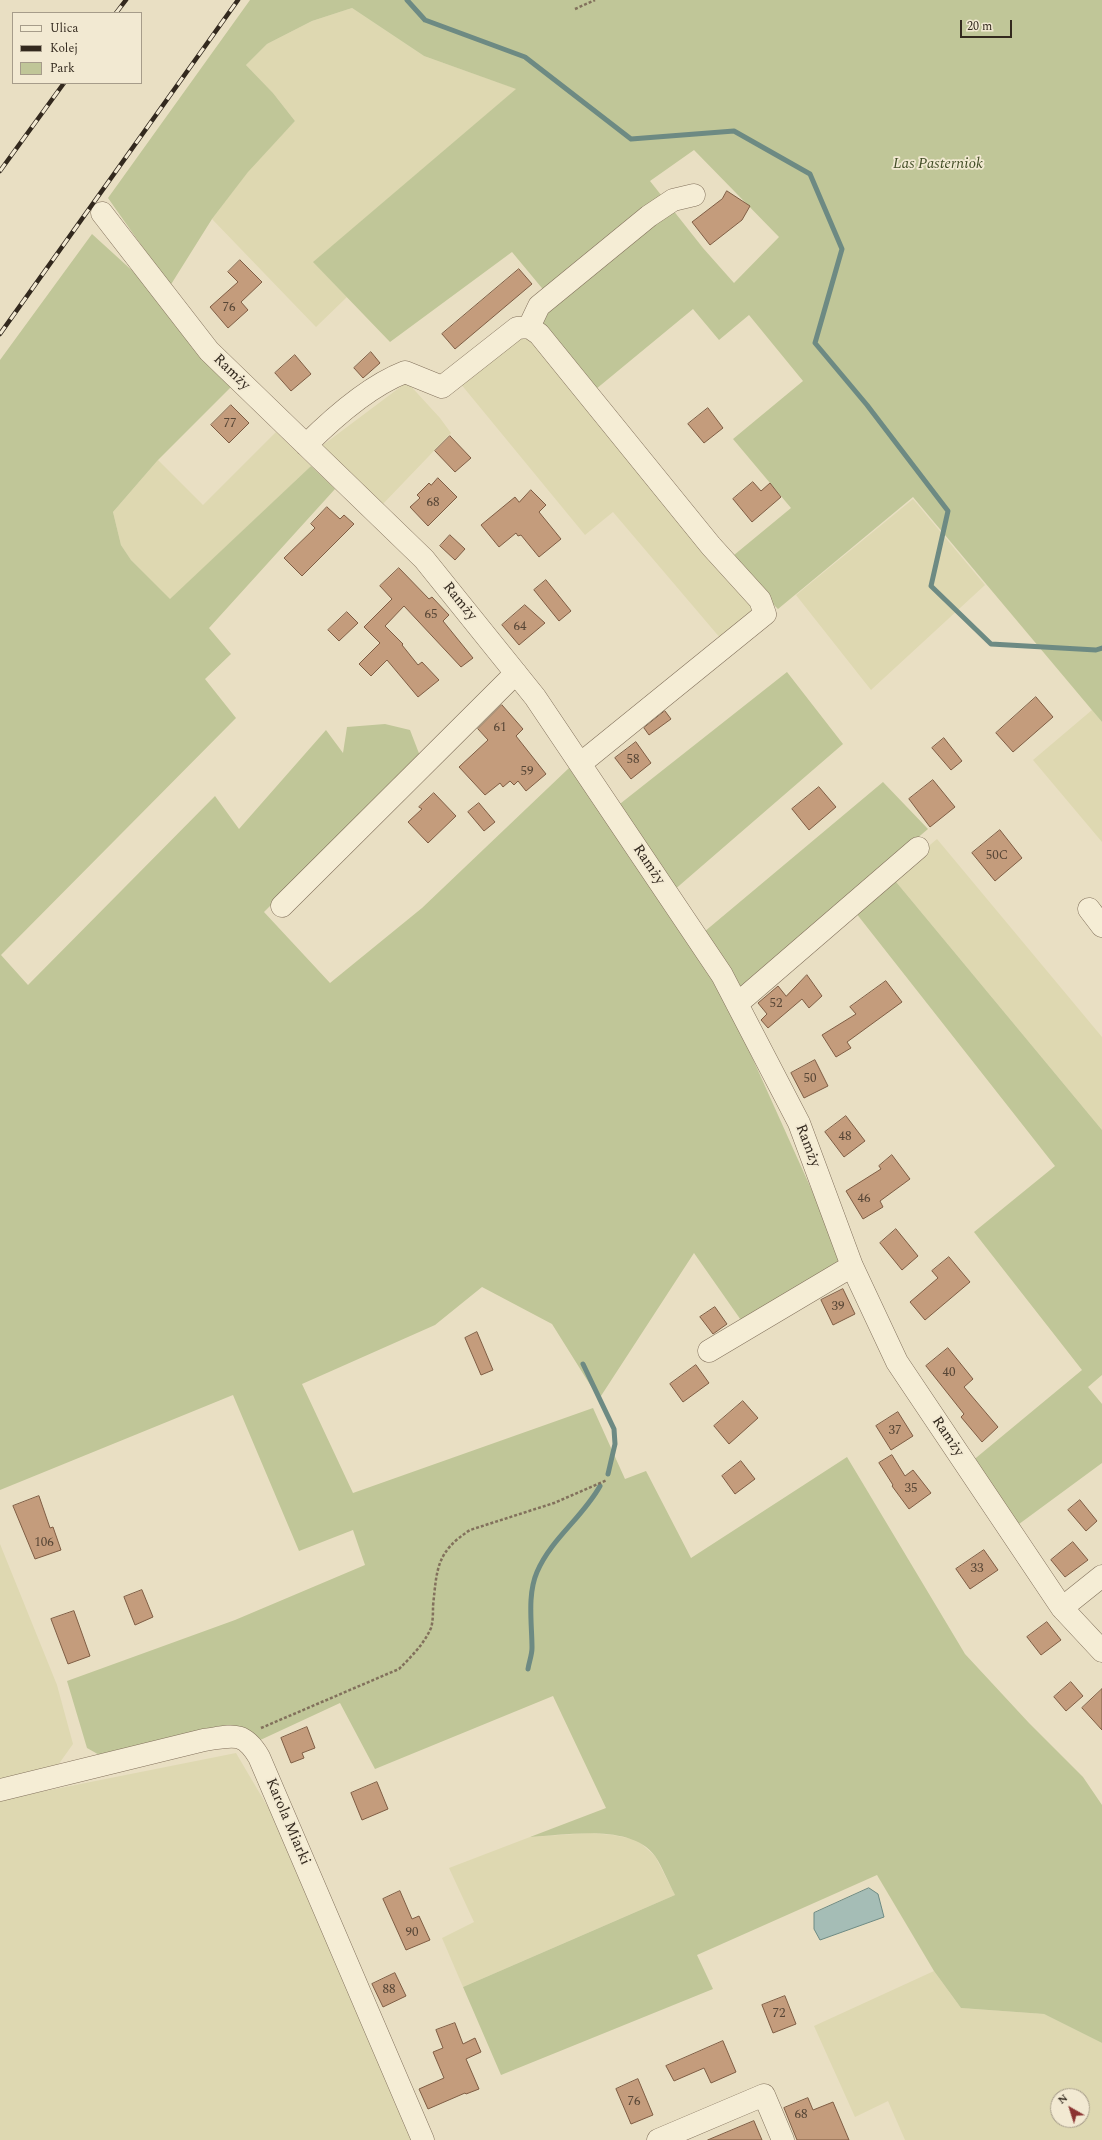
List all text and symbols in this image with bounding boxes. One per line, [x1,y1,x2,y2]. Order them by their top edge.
legend [12,12,142,84]
scale bar [962,12,1014,38]
text: 20 m [967,17,992,36]
text: Ulica [50,19,79,38]
text: Kolej [50,39,78,58]
text: Park [50,59,75,78]
park label: Las Pasterniok [893,156,983,174]
house number: 76 [223,300,235,316]
street label: Ramży [209,351,253,395]
house number: 77 [224,416,236,432]
house number: 68 [427,495,439,511]
street label: Ramży [438,579,480,625]
house number: 65 [425,607,437,623]
house number: 64 [514,619,526,635]
house number: 61 [494,720,506,736]
house number: 58 [627,752,639,768]
house number: 59 [521,764,533,780]
street label: Ramży [628,841,668,889]
house number: 50C [986,848,1008,864]
house number: 52 [770,996,782,1012]
house number: 50 [804,1071,816,1087]
street label: Ramży [791,1122,823,1170]
house number: 48 [839,1129,851,1145]
house number: 46 [858,1191,870,1207]
house number: 39 [832,1299,844,1315]
house number: 40 [943,1365,955,1381]
street label: Ramży [927,1413,967,1461]
house number: 37 [889,1423,901,1439]
house number: 35 [905,1481,917,1497]
house number: 106 [34,1535,54,1551]
house number: 33 [971,1561,983,1577]
street label: Karola Miarki [261,1776,313,1868]
house number: 90 [406,1925,418,1941]
house number: 88 [383,1982,395,1998]
house number: 72 [773,2006,785,2022]
north arrow [1050,2088,1090,2128]
text: N [1054,2090,1072,2109]
house number: 76 [628,2094,640,2110]
house number: 68 [795,2107,807,2123]

